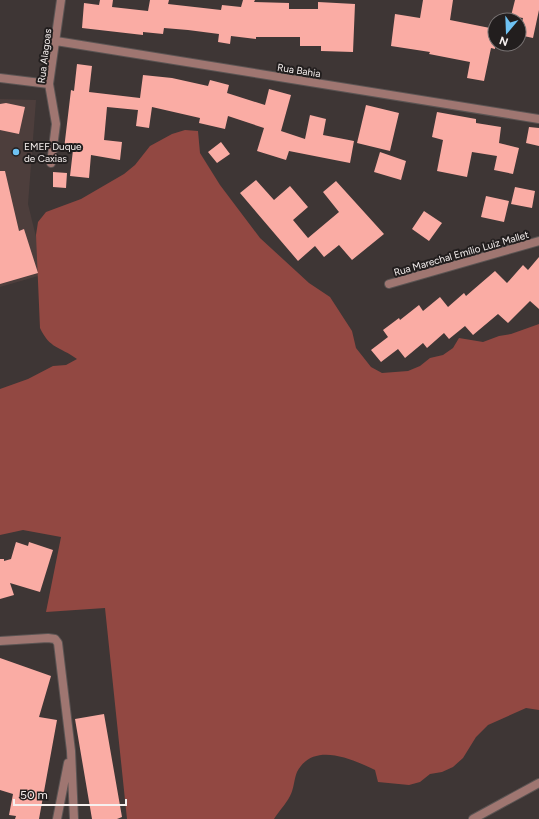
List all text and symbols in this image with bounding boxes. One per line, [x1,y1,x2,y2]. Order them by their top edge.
north arrow [487,12,527,52]
street label: Rua Alagoas [35,28,54,84]
text: N [498,33,510,49]
street label: Rua Bahia [276,61,321,80]
place label: EMEF Duque de Caxias [24,140,82,165]
marker: EMEF Duque de Caxias [11,147,21,157]
street label: Rua Marechal Emílio Luiz Mallet [392,228,530,279]
scale bar [14,781,126,807]
text: 50 m [20,788,48,802]

